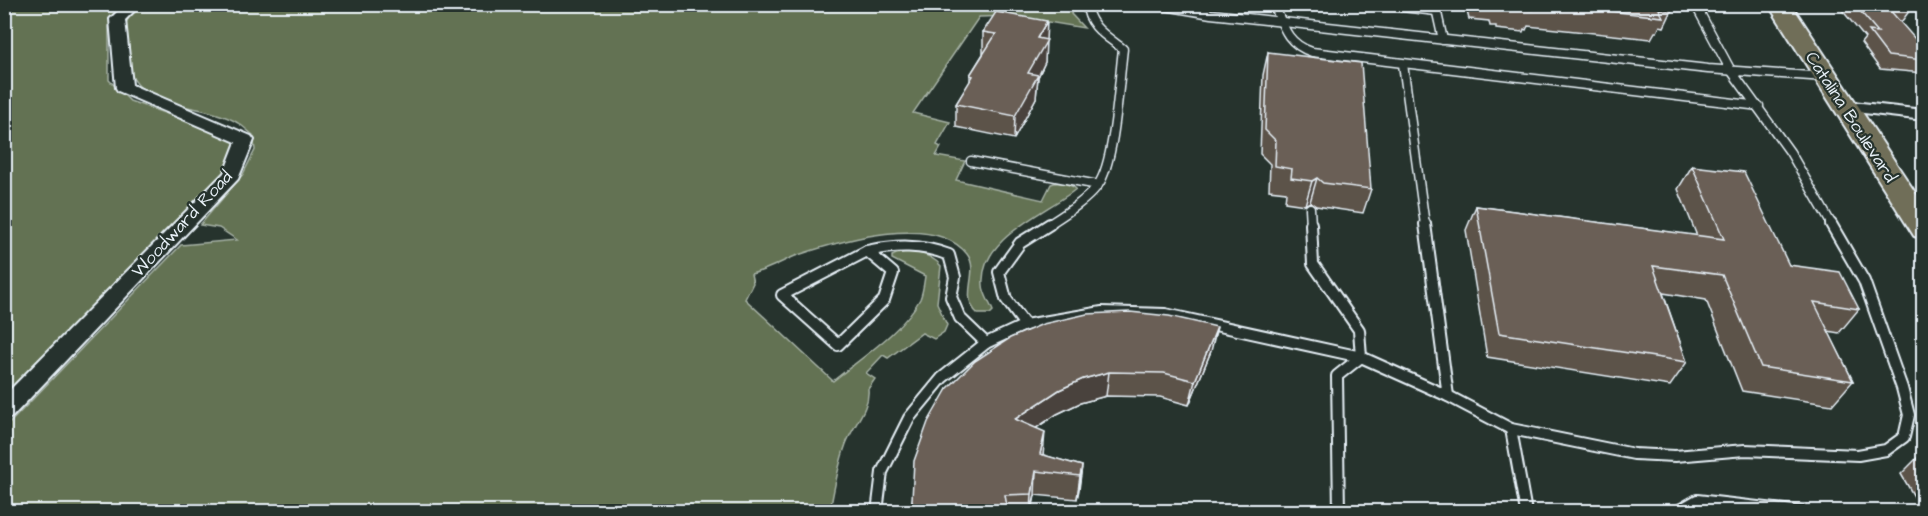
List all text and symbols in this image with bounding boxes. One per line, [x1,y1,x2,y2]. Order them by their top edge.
street label: Catalina Boulevard [1799,47,1903,187]
street label: Woodward Road [126,165,238,283]

